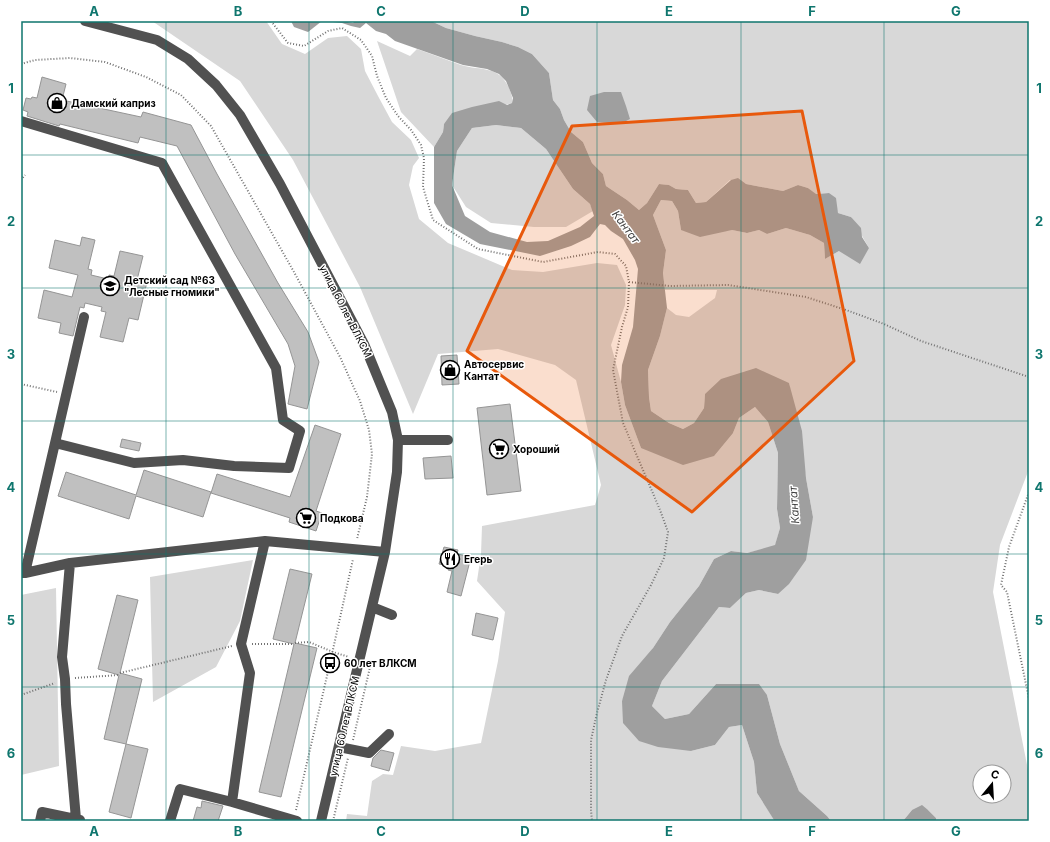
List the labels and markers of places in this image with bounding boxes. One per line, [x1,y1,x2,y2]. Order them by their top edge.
shop icon: Дамский каприз [46,92,68,114]
place label: Дамский каприз [71,97,156,109]
place label: Детский сад №63 "Лесные гномики" [124,274,220,298]
school or university icon: Детский сад №63 "Лесные гномики" [99,275,121,297]
place label: Автосервис Кантат [464,358,524,382]
shop icon: Автосервис Кантат [439,359,461,381]
supermarket icon: Хороший [488,438,510,460]
place label: Хороший [513,443,560,455]
supermarket icon: Подкова [295,507,317,529]
place label: Подкова [320,512,364,524]
restaurant icon: Егерь [439,548,461,570]
place label: Егерь [464,553,493,565]
bus stop icon: 60 лет ВЛКСМ [319,652,341,674]
place label: 60 лет ВЛКСМ [344,657,417,669]

